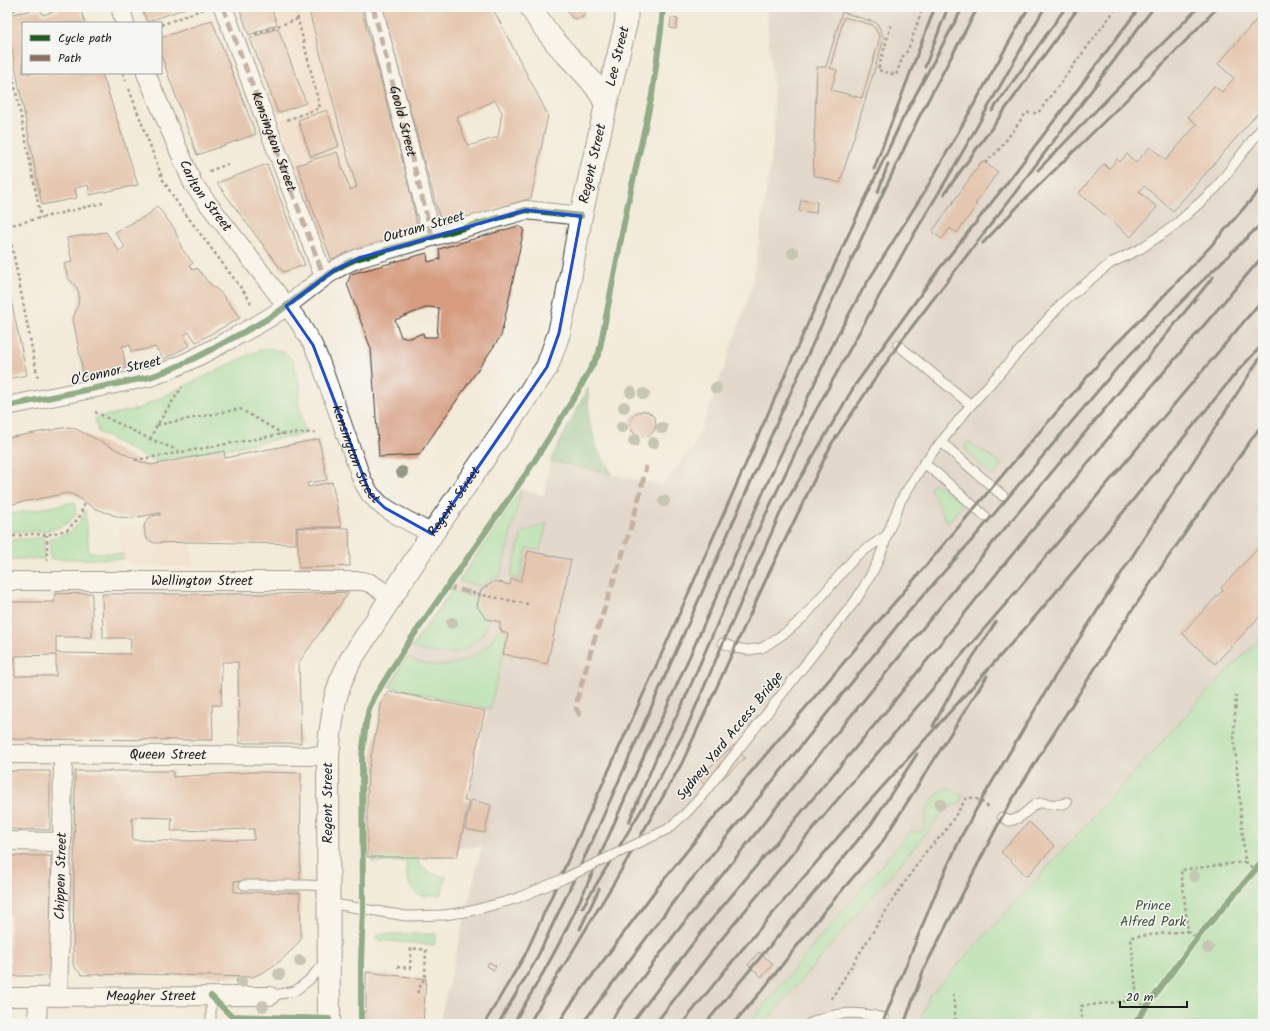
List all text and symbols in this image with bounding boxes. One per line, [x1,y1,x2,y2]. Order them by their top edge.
legend [22,22,162,74]
street label: Lee Street [600,23,636,89]
text: Cycle path [58,29,112,48]
text: Path [58,49,81,68]
street label: Goold Street [383,83,422,160]
street label: Kensington Street [245,88,303,196]
street label: Regent Street [573,121,613,206]
street label: Carlton Street [173,156,238,237]
street label: Outram Street [380,205,468,249]
street label: O'Connor Street [69,350,164,392]
street label: Kensington Street [325,402,386,510]
street label: Regent Street [422,461,487,541]
street label: Wellington Street [151,570,254,592]
street label: Sydney Yard Access Bridge [671,666,789,805]
street label: Queen Street [129,744,207,766]
street label: Regent Street [317,762,339,844]
street label: Chippen Street [49,832,73,920]
park label: Prince Alfred Park [1120,895,1186,933]
scale bar [1120,983,1187,1009]
street label: Meagher Street [106,985,197,1008]
text: 20 m [1126,988,1154,1007]

